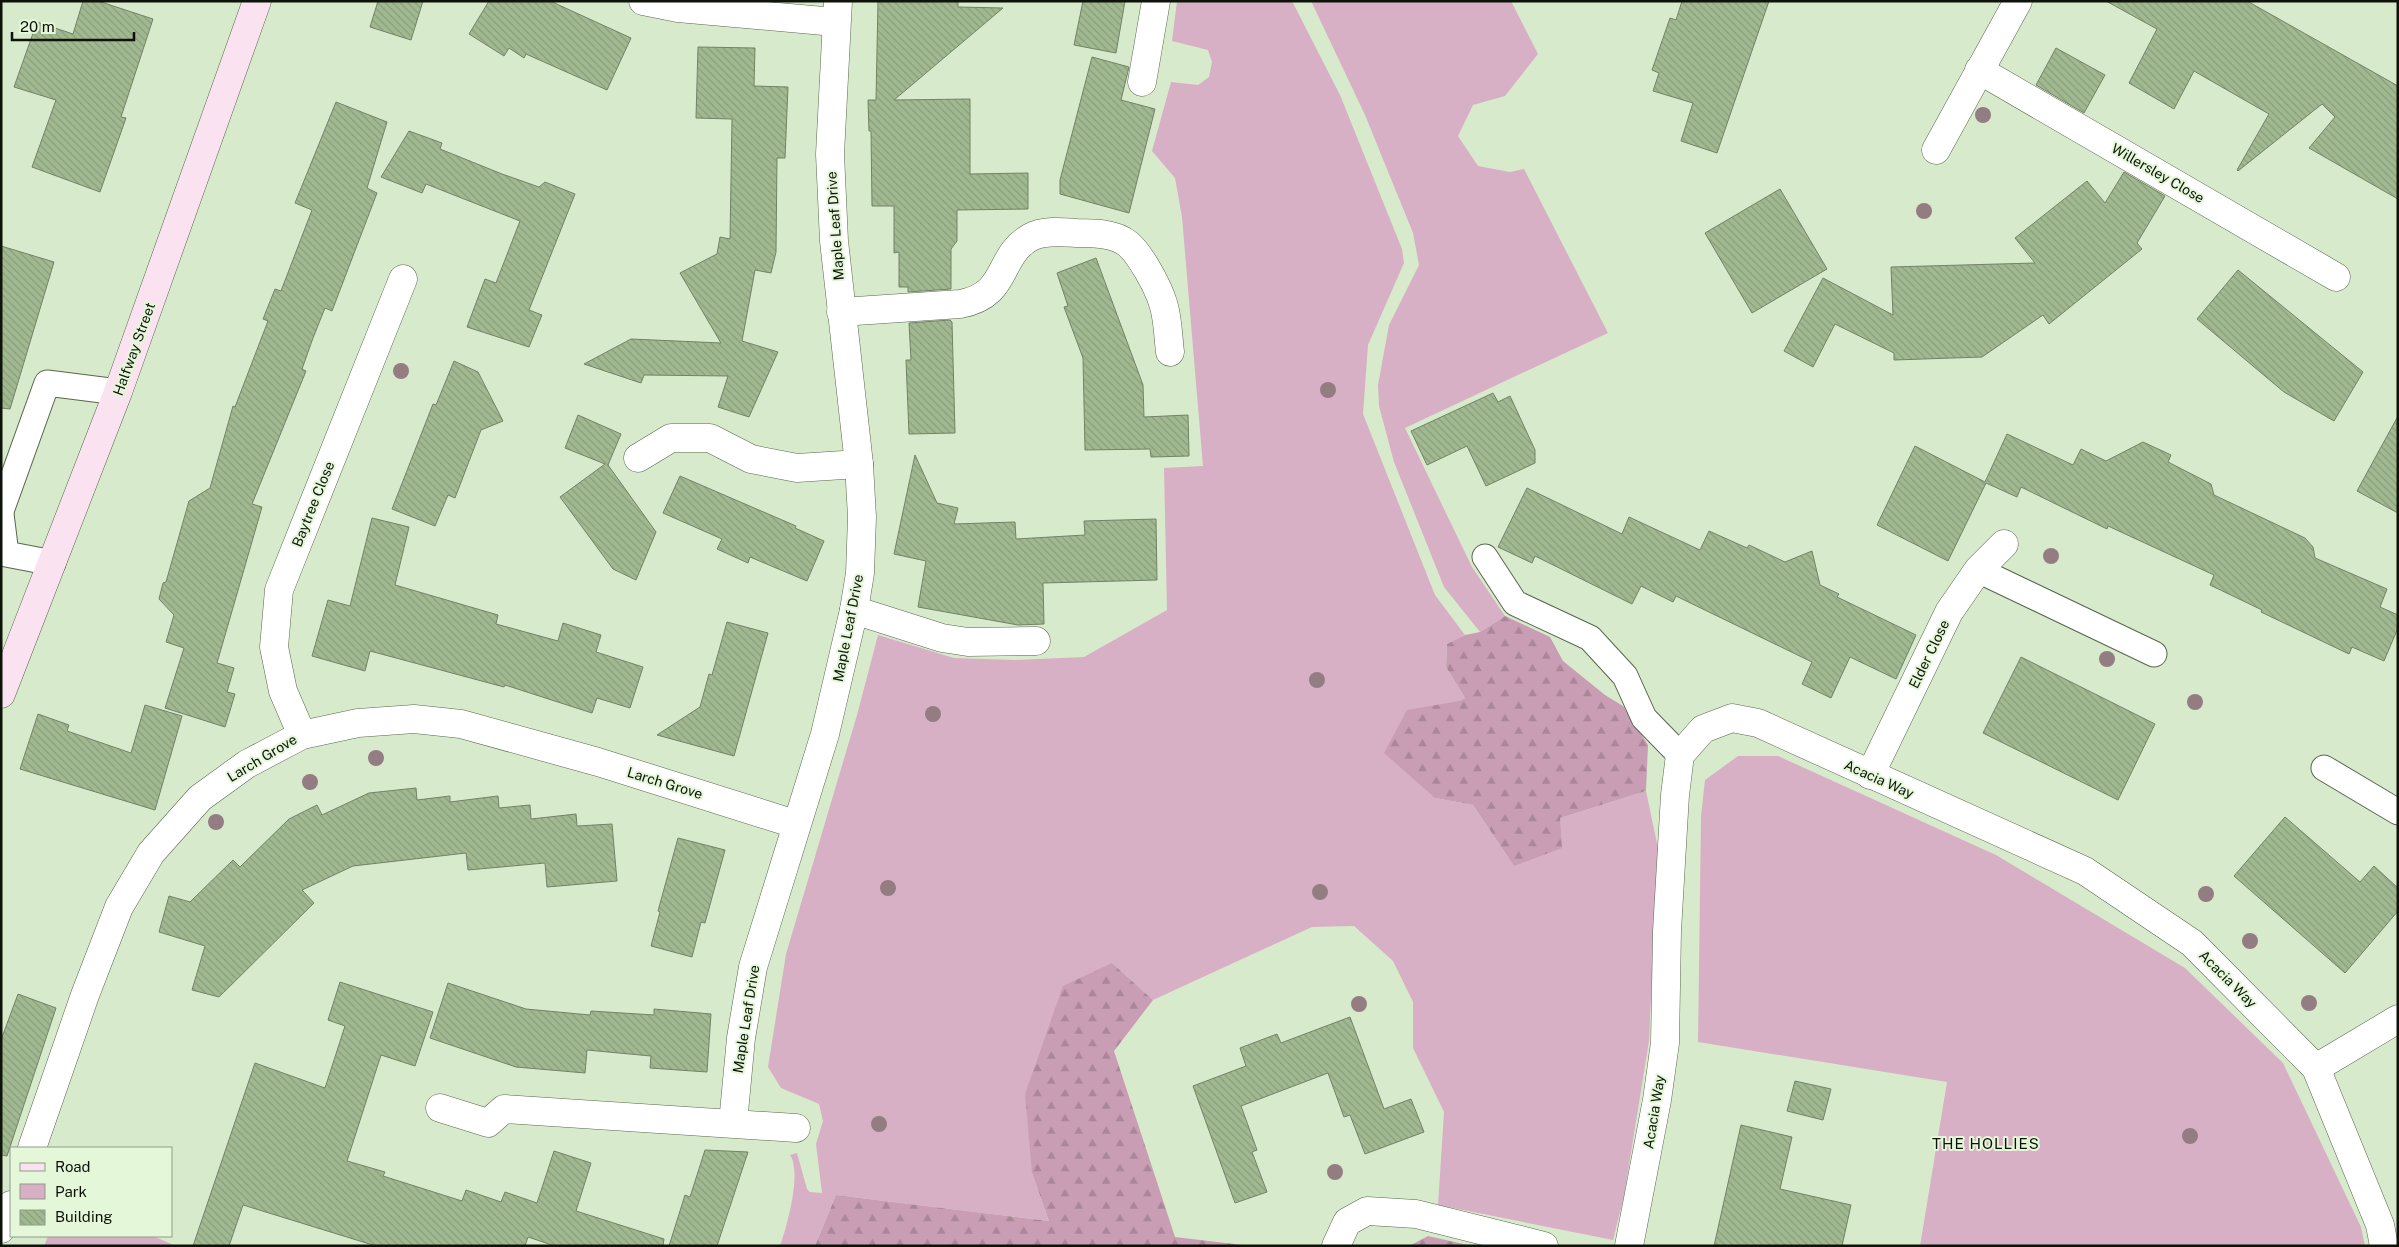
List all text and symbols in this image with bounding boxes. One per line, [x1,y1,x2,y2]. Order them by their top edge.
scale bar [12,10,135,42]
text: 20 m [20,18,55,35]
street label: Willersley Close [2109,140,2207,206]
street label: Maple Leaf Drive [823,171,847,281]
street label: Halfway Street [110,300,158,398]
street label: Baytree Close [289,459,337,549]
street label: Maple Leaf Drive [830,573,866,683]
street label: Elder Close [1906,617,1952,691]
street label: Larch Grove [224,731,300,785]
street label: Acacia Way [1842,757,1917,802]
street label: Larch Grove [625,764,705,802]
street label: Acacia Way [2196,947,2260,1011]
street label: Maple Leaf Drive [730,964,762,1074]
street label: Acacia Way [1640,1073,1668,1150]
district label: THE HOLLIES [1932,1135,2040,1152]
legend [10,1147,172,1237]
text: Road [55,1158,91,1175]
text: Park [55,1183,87,1200]
text: Building [55,1208,113,1225]

